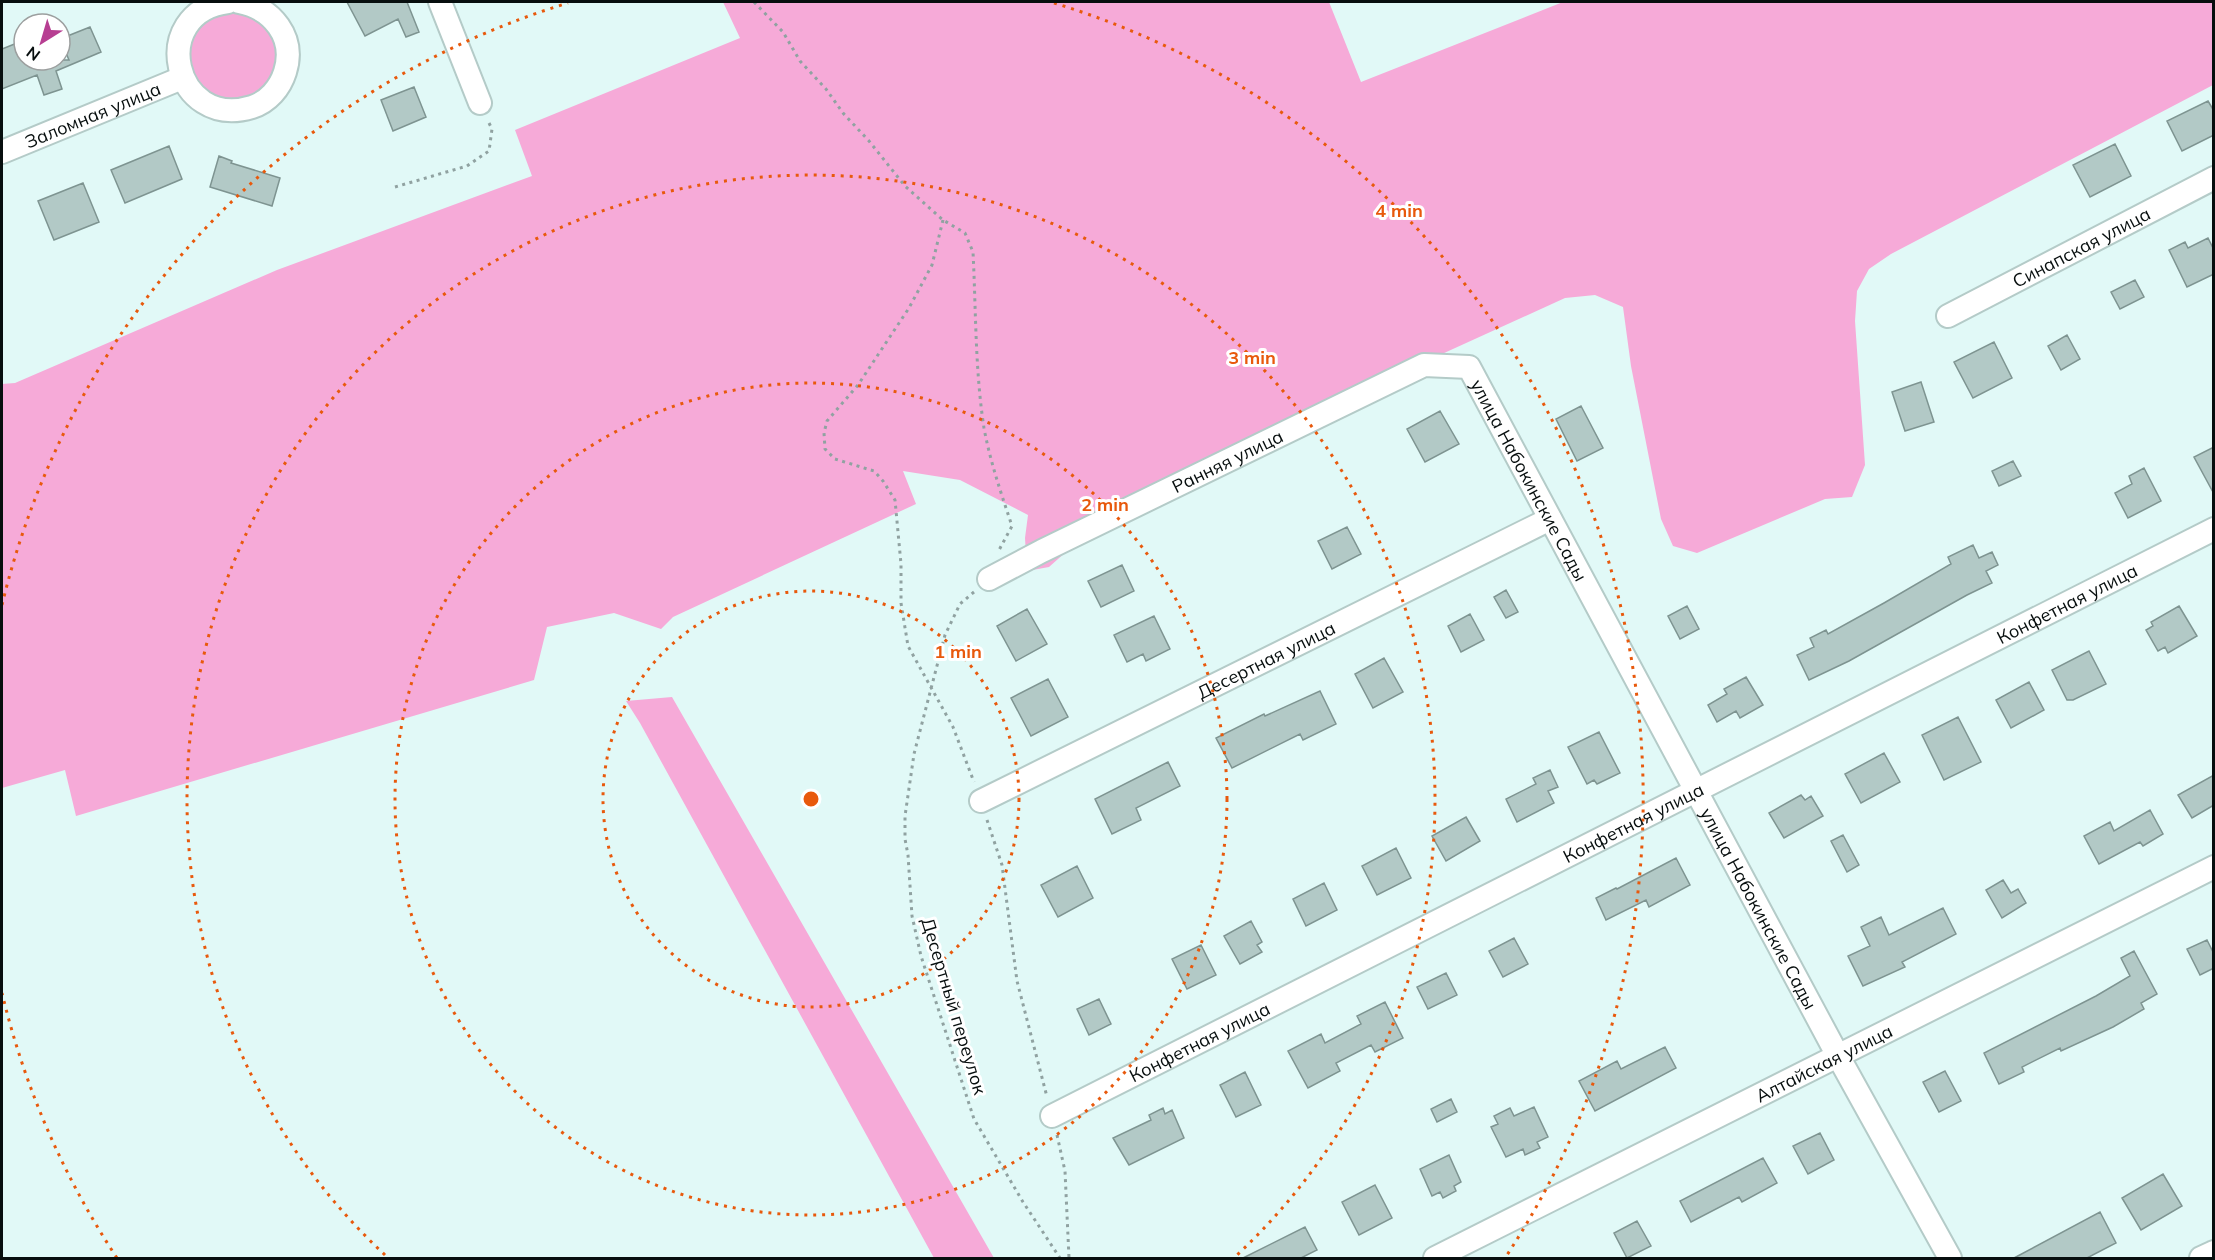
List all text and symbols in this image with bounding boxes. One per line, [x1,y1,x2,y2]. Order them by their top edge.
north arrow [12,12,72,72]
text: N [22,42,44,66]
street label: Заломная улица [21,77,164,153]
text: 4 min [1375,199,1423,222]
street label: Синапская улица [2008,202,2154,292]
text: 3 min [1228,346,1276,369]
street label: улица Набокинские Сады [1466,375,1593,585]
street label: Ранняя улица [1168,424,1287,498]
text: 2 min [1081,493,1129,516]
street label: Конфетная улица [1993,558,2141,648]
street label: Десертная улица [1193,616,1339,704]
text: 1 min [934,640,982,663]
street label: Конфетная улица [1559,777,1707,868]
centre of rings [801,789,821,809]
street label: улица Набокинские Сады [1696,803,1822,1013]
street label: Десертный переулок [916,915,992,1097]
street label: Конфетная улица [1125,996,1273,1087]
street label: Алтайская улица [1751,1019,1896,1107]

